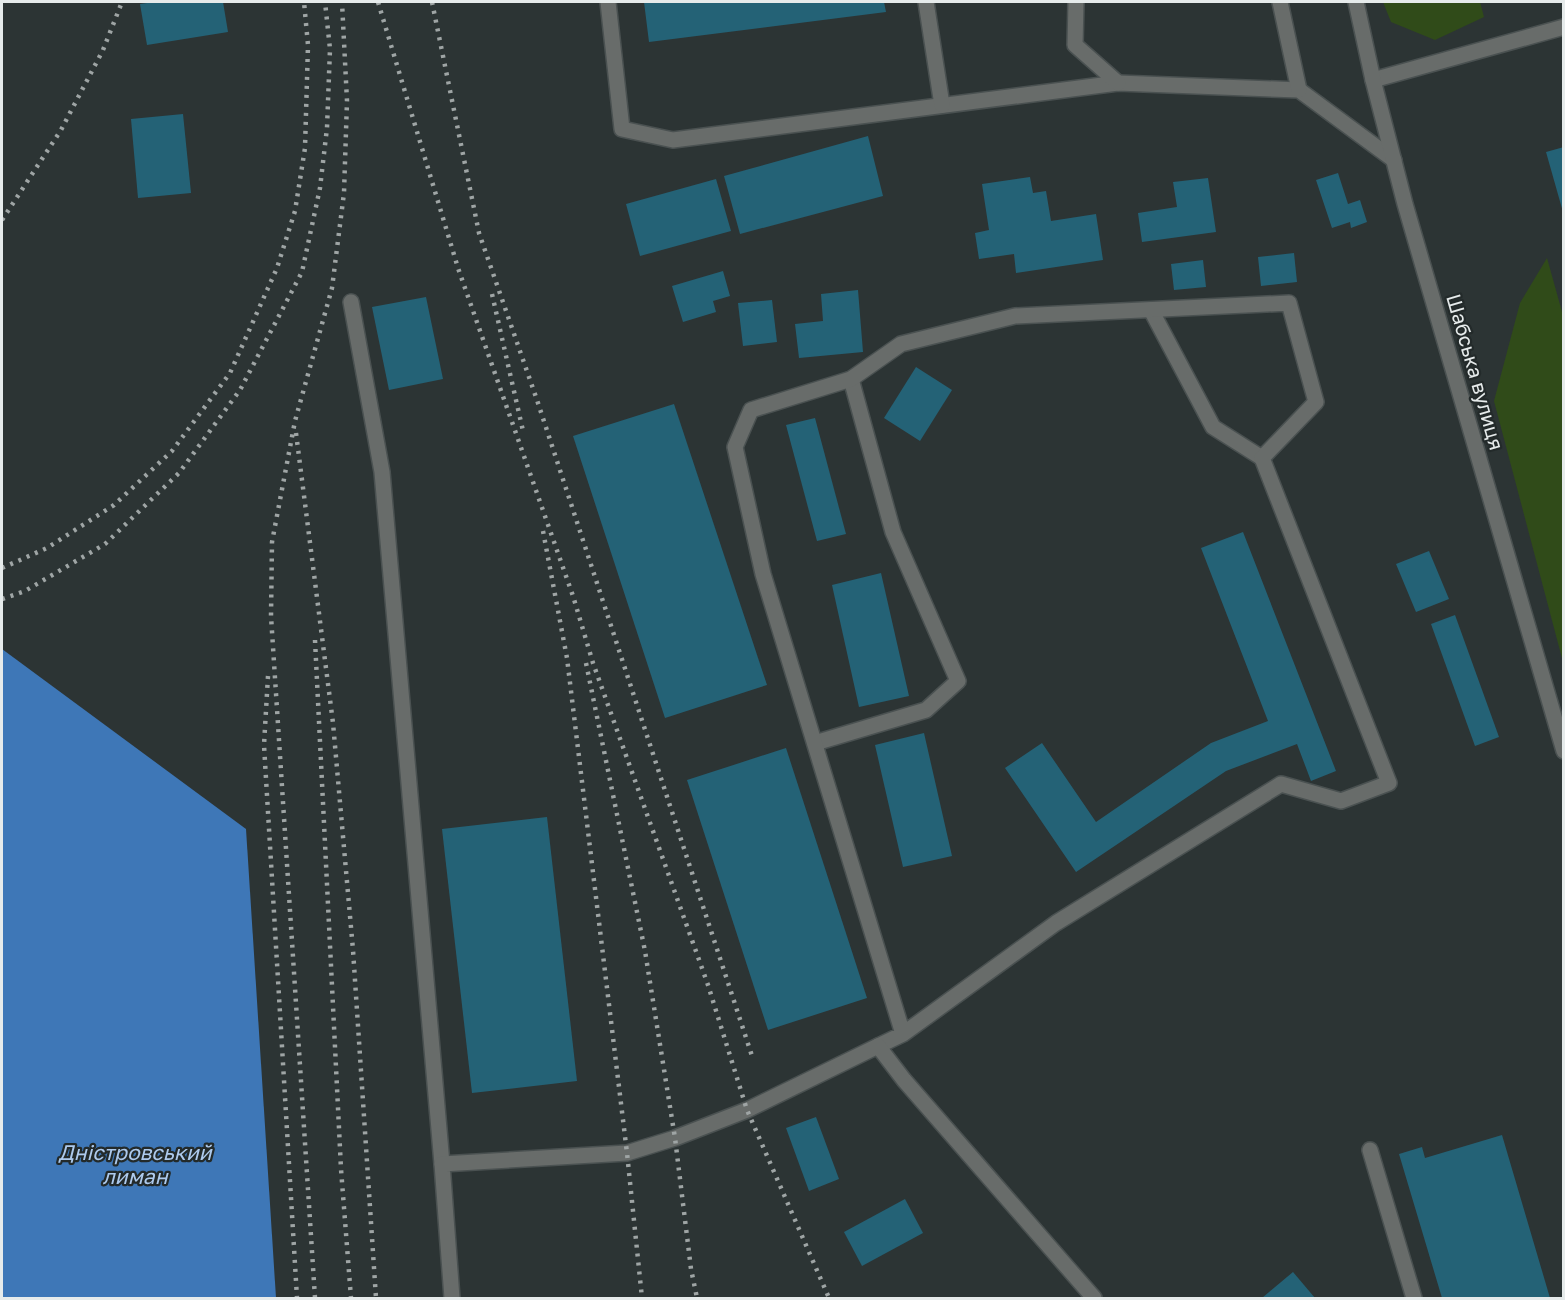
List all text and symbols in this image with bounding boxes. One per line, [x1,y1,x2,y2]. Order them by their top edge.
street label: Шабська вулиця [1442,291,1510,453]
water label: Дністровський лиман [57,1139,213,1189]

